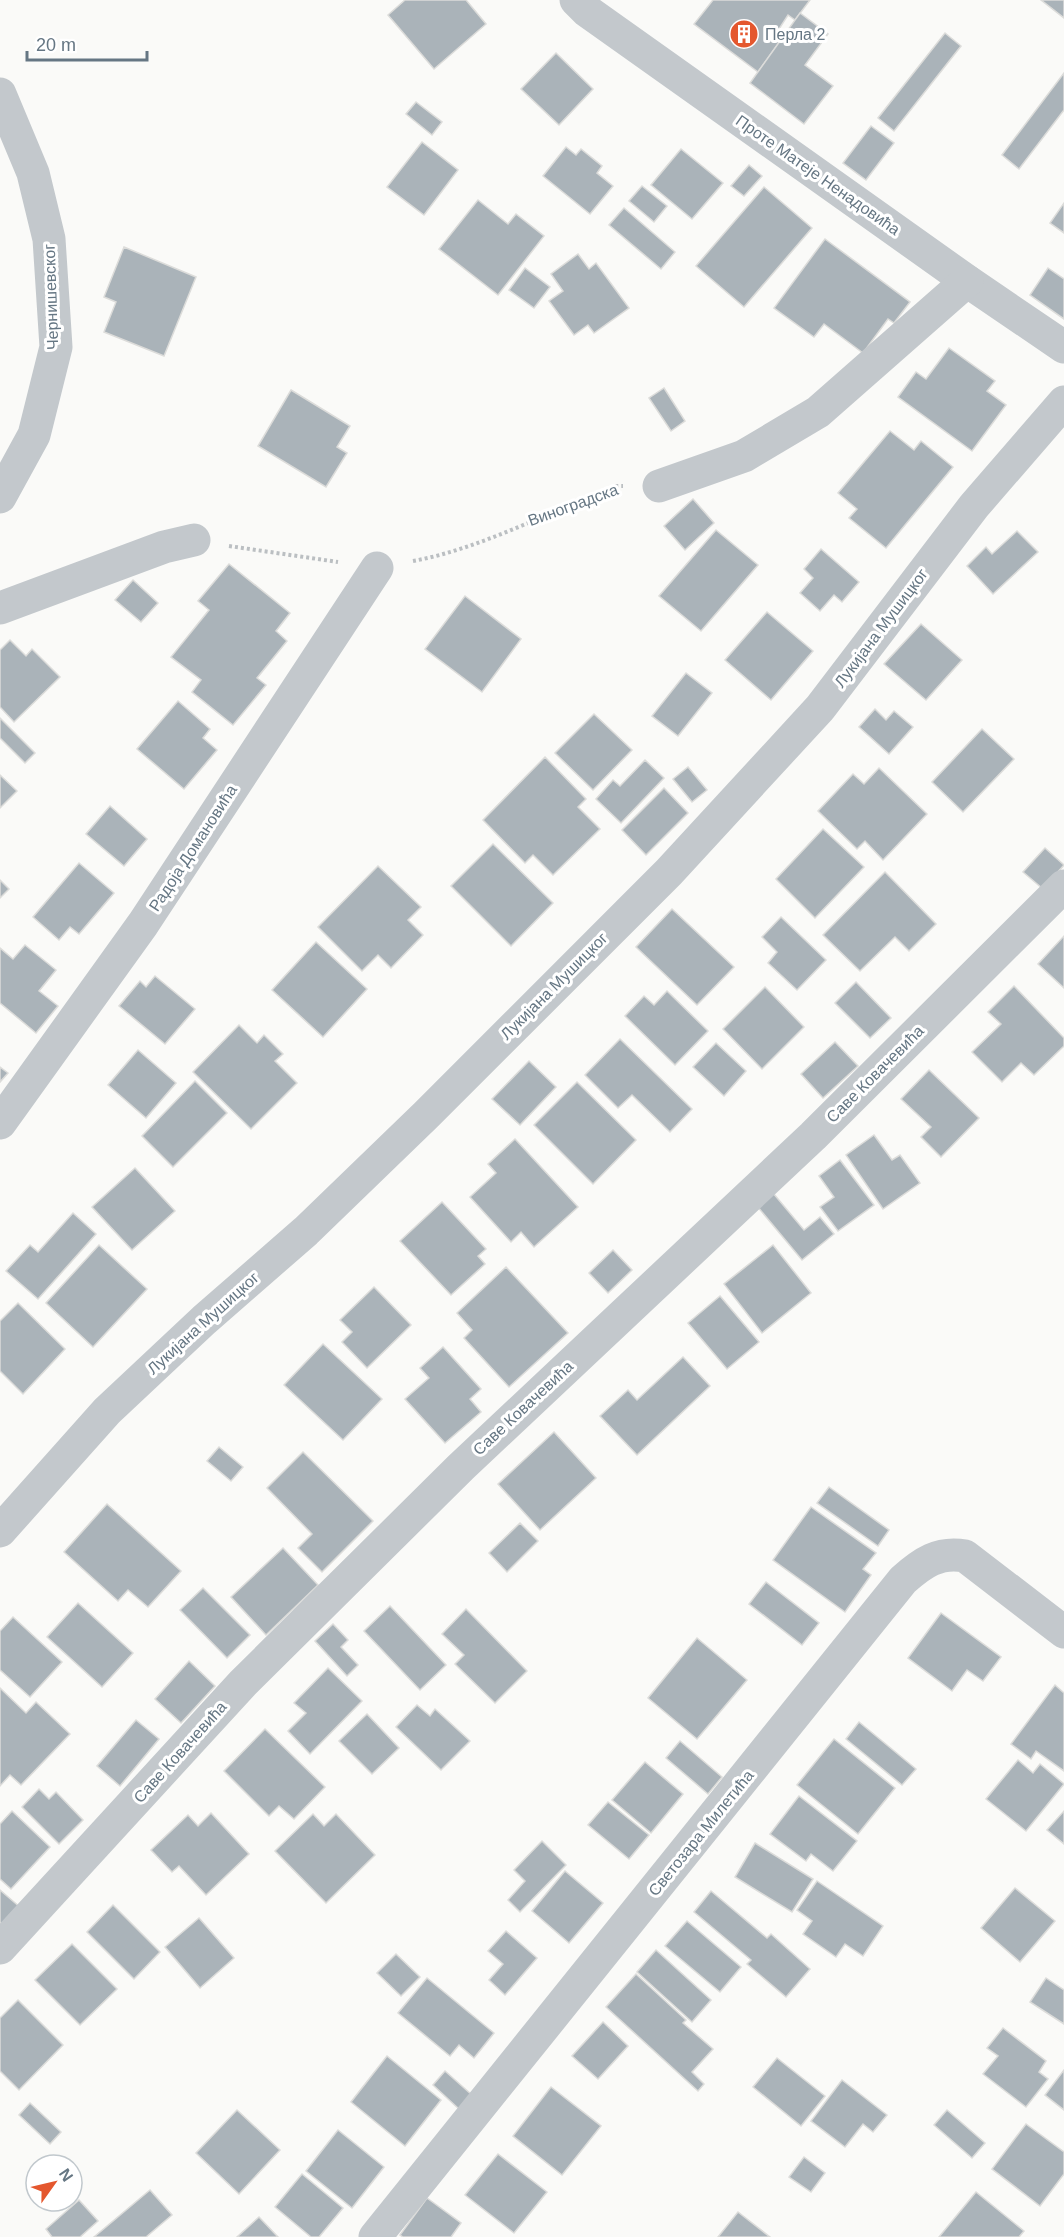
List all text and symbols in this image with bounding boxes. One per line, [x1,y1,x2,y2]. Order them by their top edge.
building icon: Перла 2 [728,18,760,50]
scale bar [27,24,147,62]
place label: Перла 2 [765,26,825,43]
text: 20 m [36,35,76,55]
street label: Проте Матеје Ненадовића [733,112,903,238]
street label: Чернишевског [41,243,61,350]
street label: Виноградска [526,481,620,529]
street label: Лукијана Мушицког [831,565,931,690]
street label: Радоја Домановића [146,782,240,914]
street label: Лукијана Мушицког [497,929,611,1043]
street label: Саве Ковачевића [823,1022,927,1126]
street label: Лукијана Мушицког [144,1269,262,1377]
street label: Саве Ковачевића [470,1357,576,1458]
street label: Саве Ковачевића [130,1698,230,1806]
street label: Светозара Милетића [645,1767,757,1899]
north arrow [24,2153,84,2213]
text: N [56,2165,76,2184]

